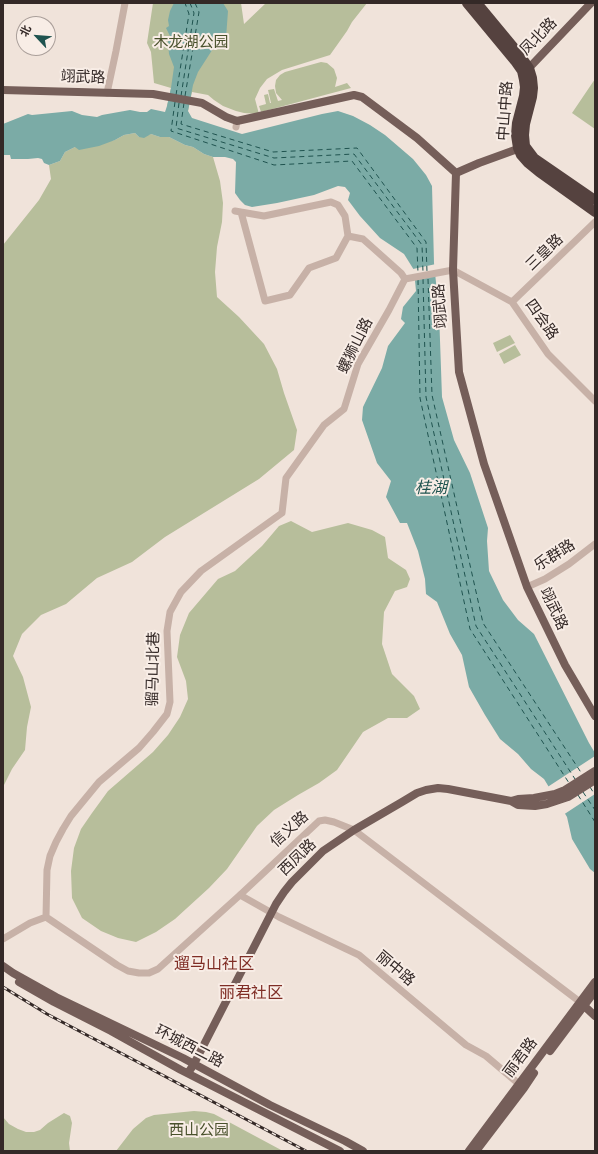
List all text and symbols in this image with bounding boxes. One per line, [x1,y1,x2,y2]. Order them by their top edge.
street label: 凤北路 [517,15,561,59]
north arrow [16,16,56,56]
text: 北 [17,23,34,39]
park label: 木龙湖公园 [154,34,228,52]
street label: 翊武路 [60,68,106,88]
street label: 中山中路 [495,80,517,142]
street label: 三皇路 [523,231,567,275]
street label: 翊武路 [430,283,452,329]
street label: 四会路 [521,296,561,344]
street label: 螺狮山路 [335,315,377,377]
water label: 桂湖 [415,479,447,499]
street label: 乐群路 [531,536,579,576]
street label: 翊武路 [535,585,571,633]
street label: 骝马山北巷 [144,631,164,707]
street label: 信义路 [267,808,313,852]
street label: 西凤路 [276,836,320,880]
street label: 丽中路 [372,948,418,990]
district label: 遛马山社区 [174,955,254,975]
district label: 丽君社区 [219,984,283,1004]
street label: 环城西二路 [152,1022,226,1072]
street label: 丽君路 [500,1035,542,1081]
park label: 西山公园 [169,1122,229,1140]

